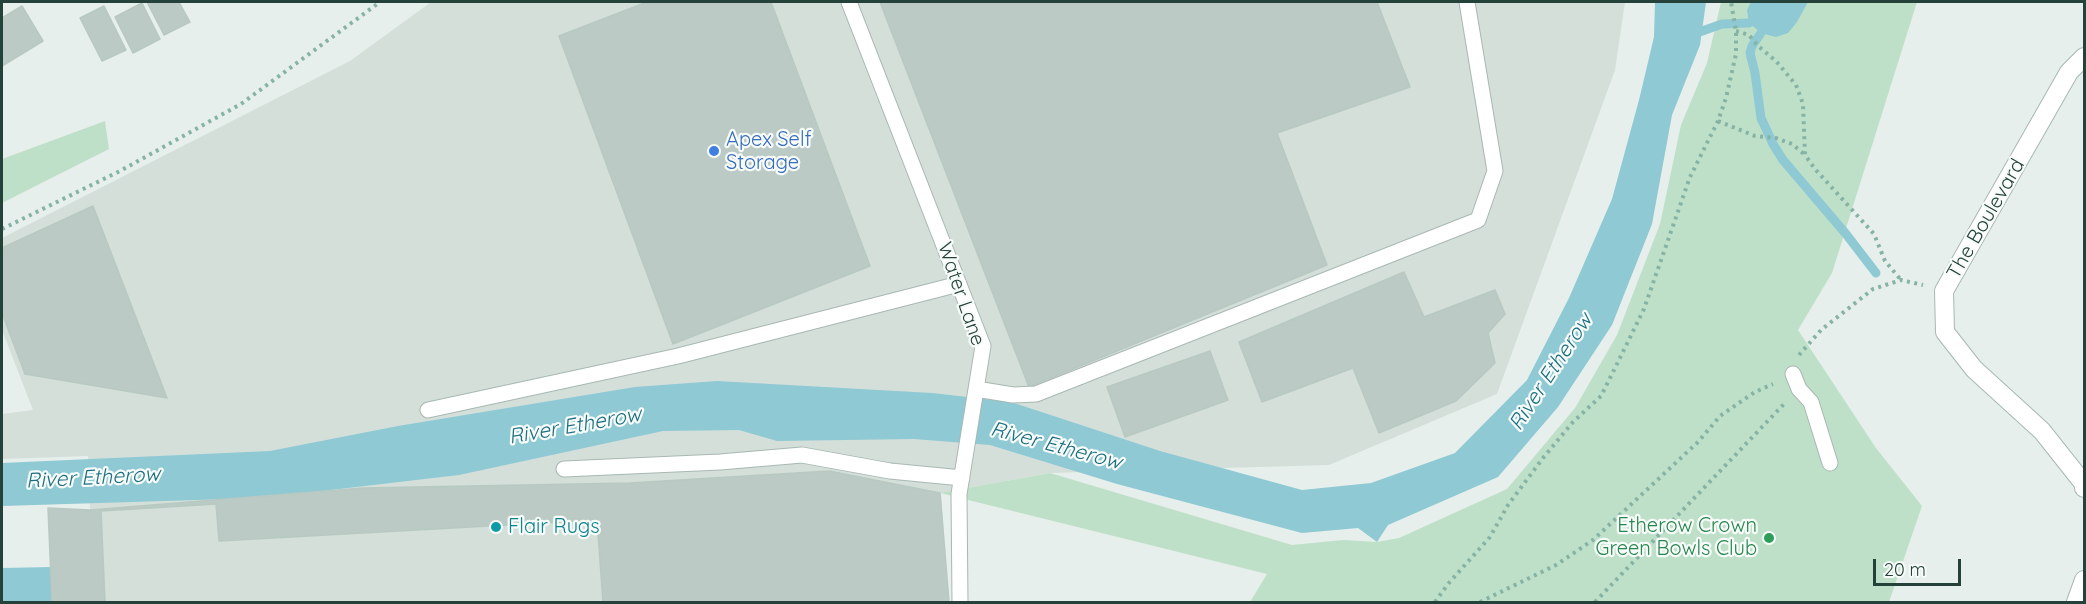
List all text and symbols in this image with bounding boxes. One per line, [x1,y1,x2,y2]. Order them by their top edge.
place label: Apex Self Storage [726,128,812,175]
marker: Apex Self Storage [707,144,721,158]
street label: The Boulevard [1942,155,2030,283]
street label: Water Lane [932,239,990,349]
water label: River Etherow [1504,309,1598,435]
water label: River Etherow [507,402,643,450]
water label: River Etherow [988,416,1124,476]
water label: River Etherow [25,462,161,494]
place label: Etherow Crown Green Bowls Club [1596,514,1757,561]
place label: Flair Rugs [508,515,600,539]
marker: Flair Rugs [489,520,503,534]
marker: Etherow Crown Green Bowls Club [1762,531,1776,545]
scale bar [1876,547,1964,585]
text: 20 m [1884,558,1926,581]

